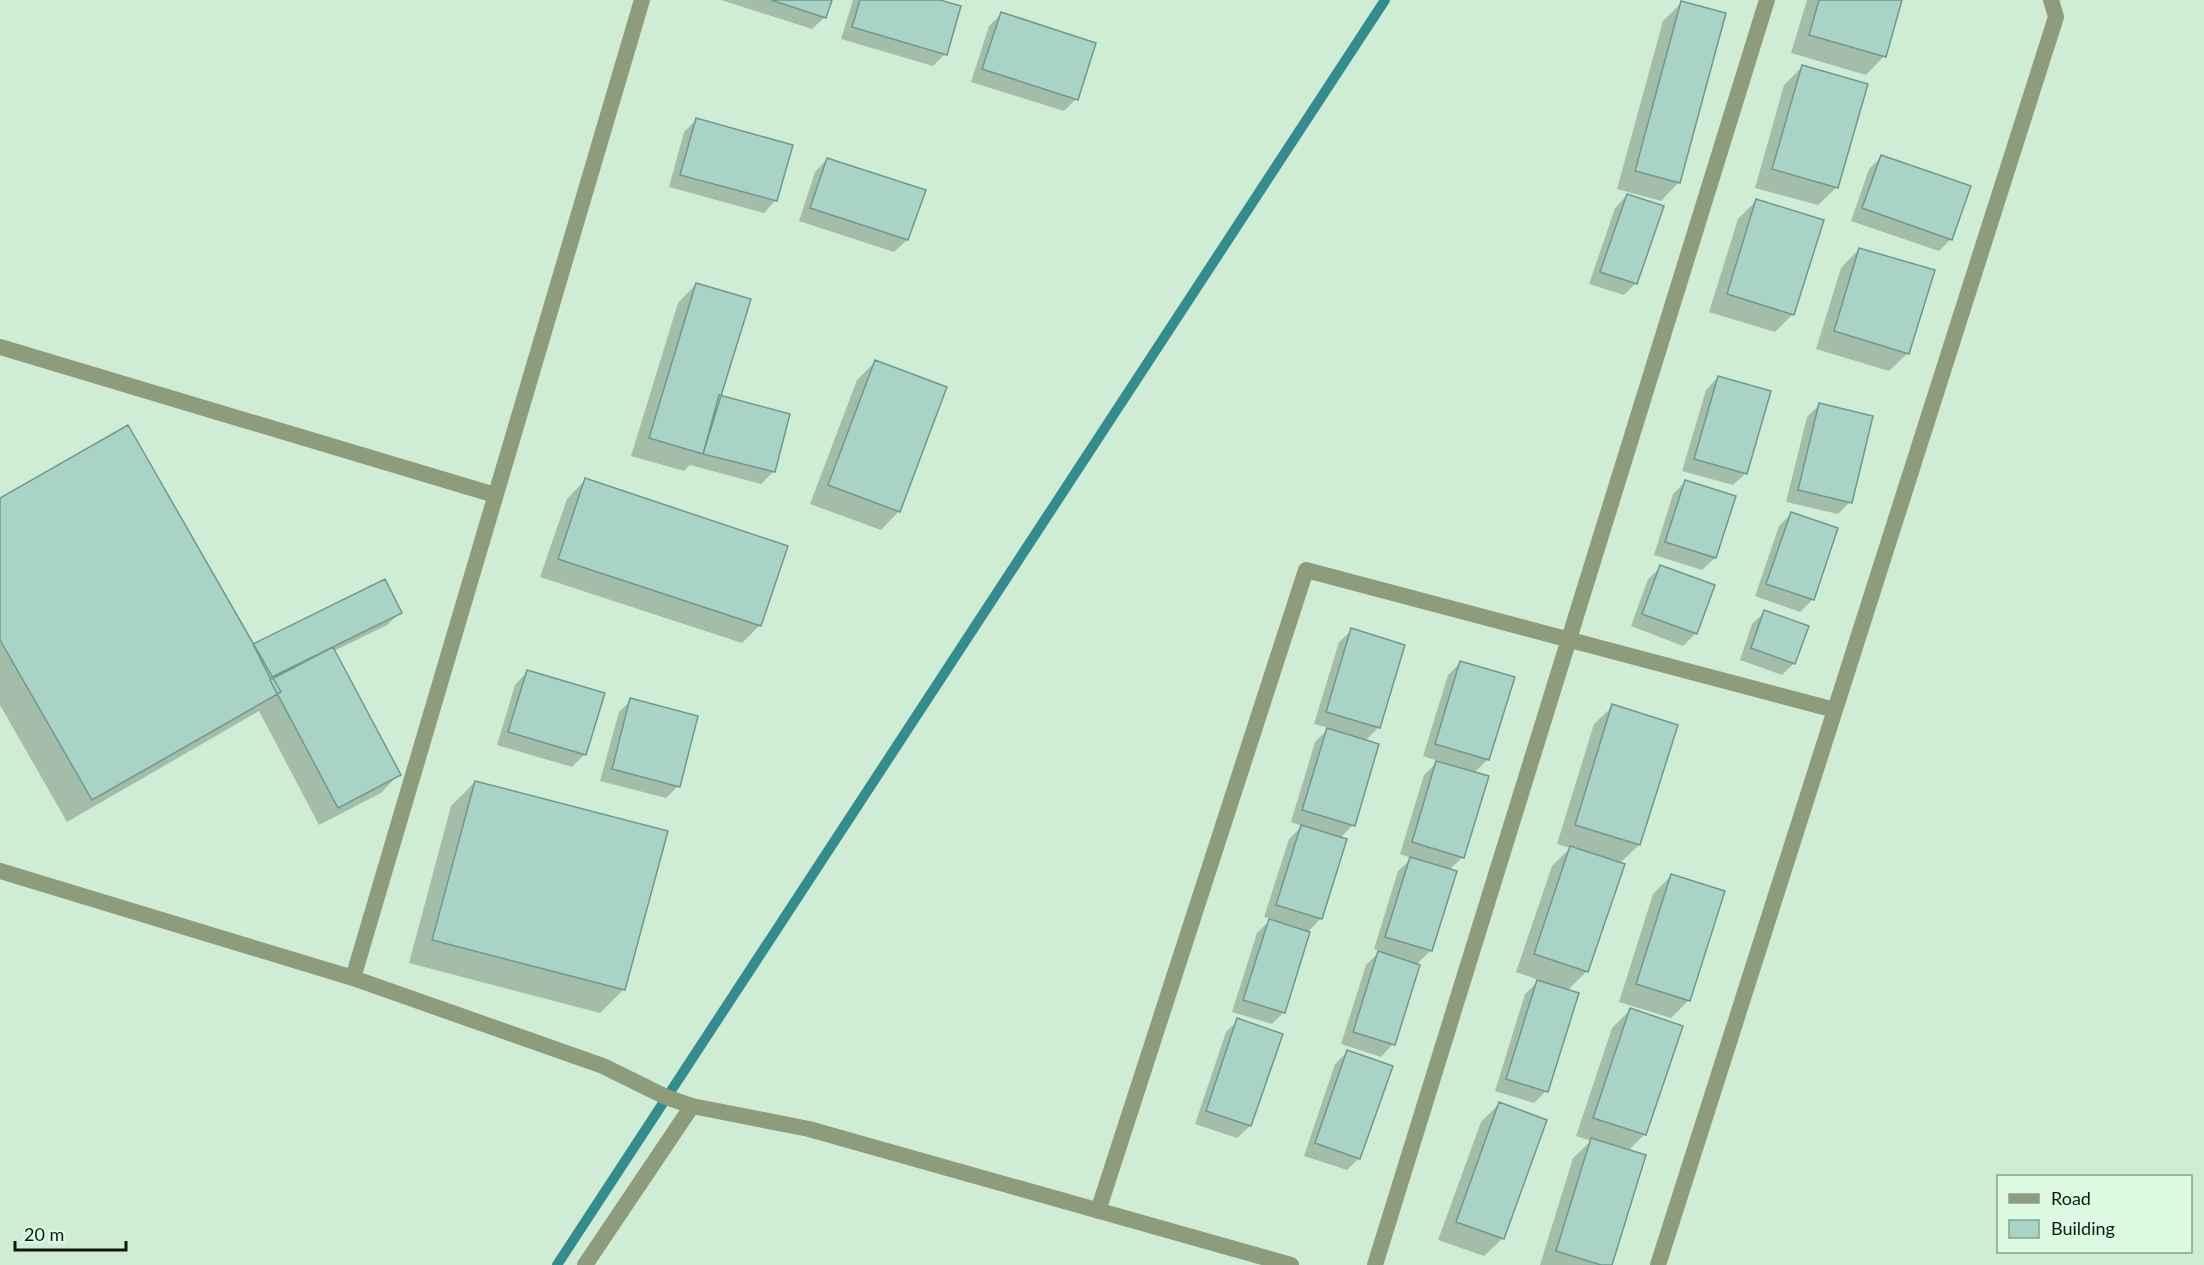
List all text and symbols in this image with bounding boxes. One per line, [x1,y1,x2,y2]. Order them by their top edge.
legend [1997,1175,2192,1253]
text: Road [2051,1187,2091,1209]
scale bar [15,1214,126,1252]
text: Building [2051,1217,2115,1239]
text: 20 m [24,1223,64,1245]

